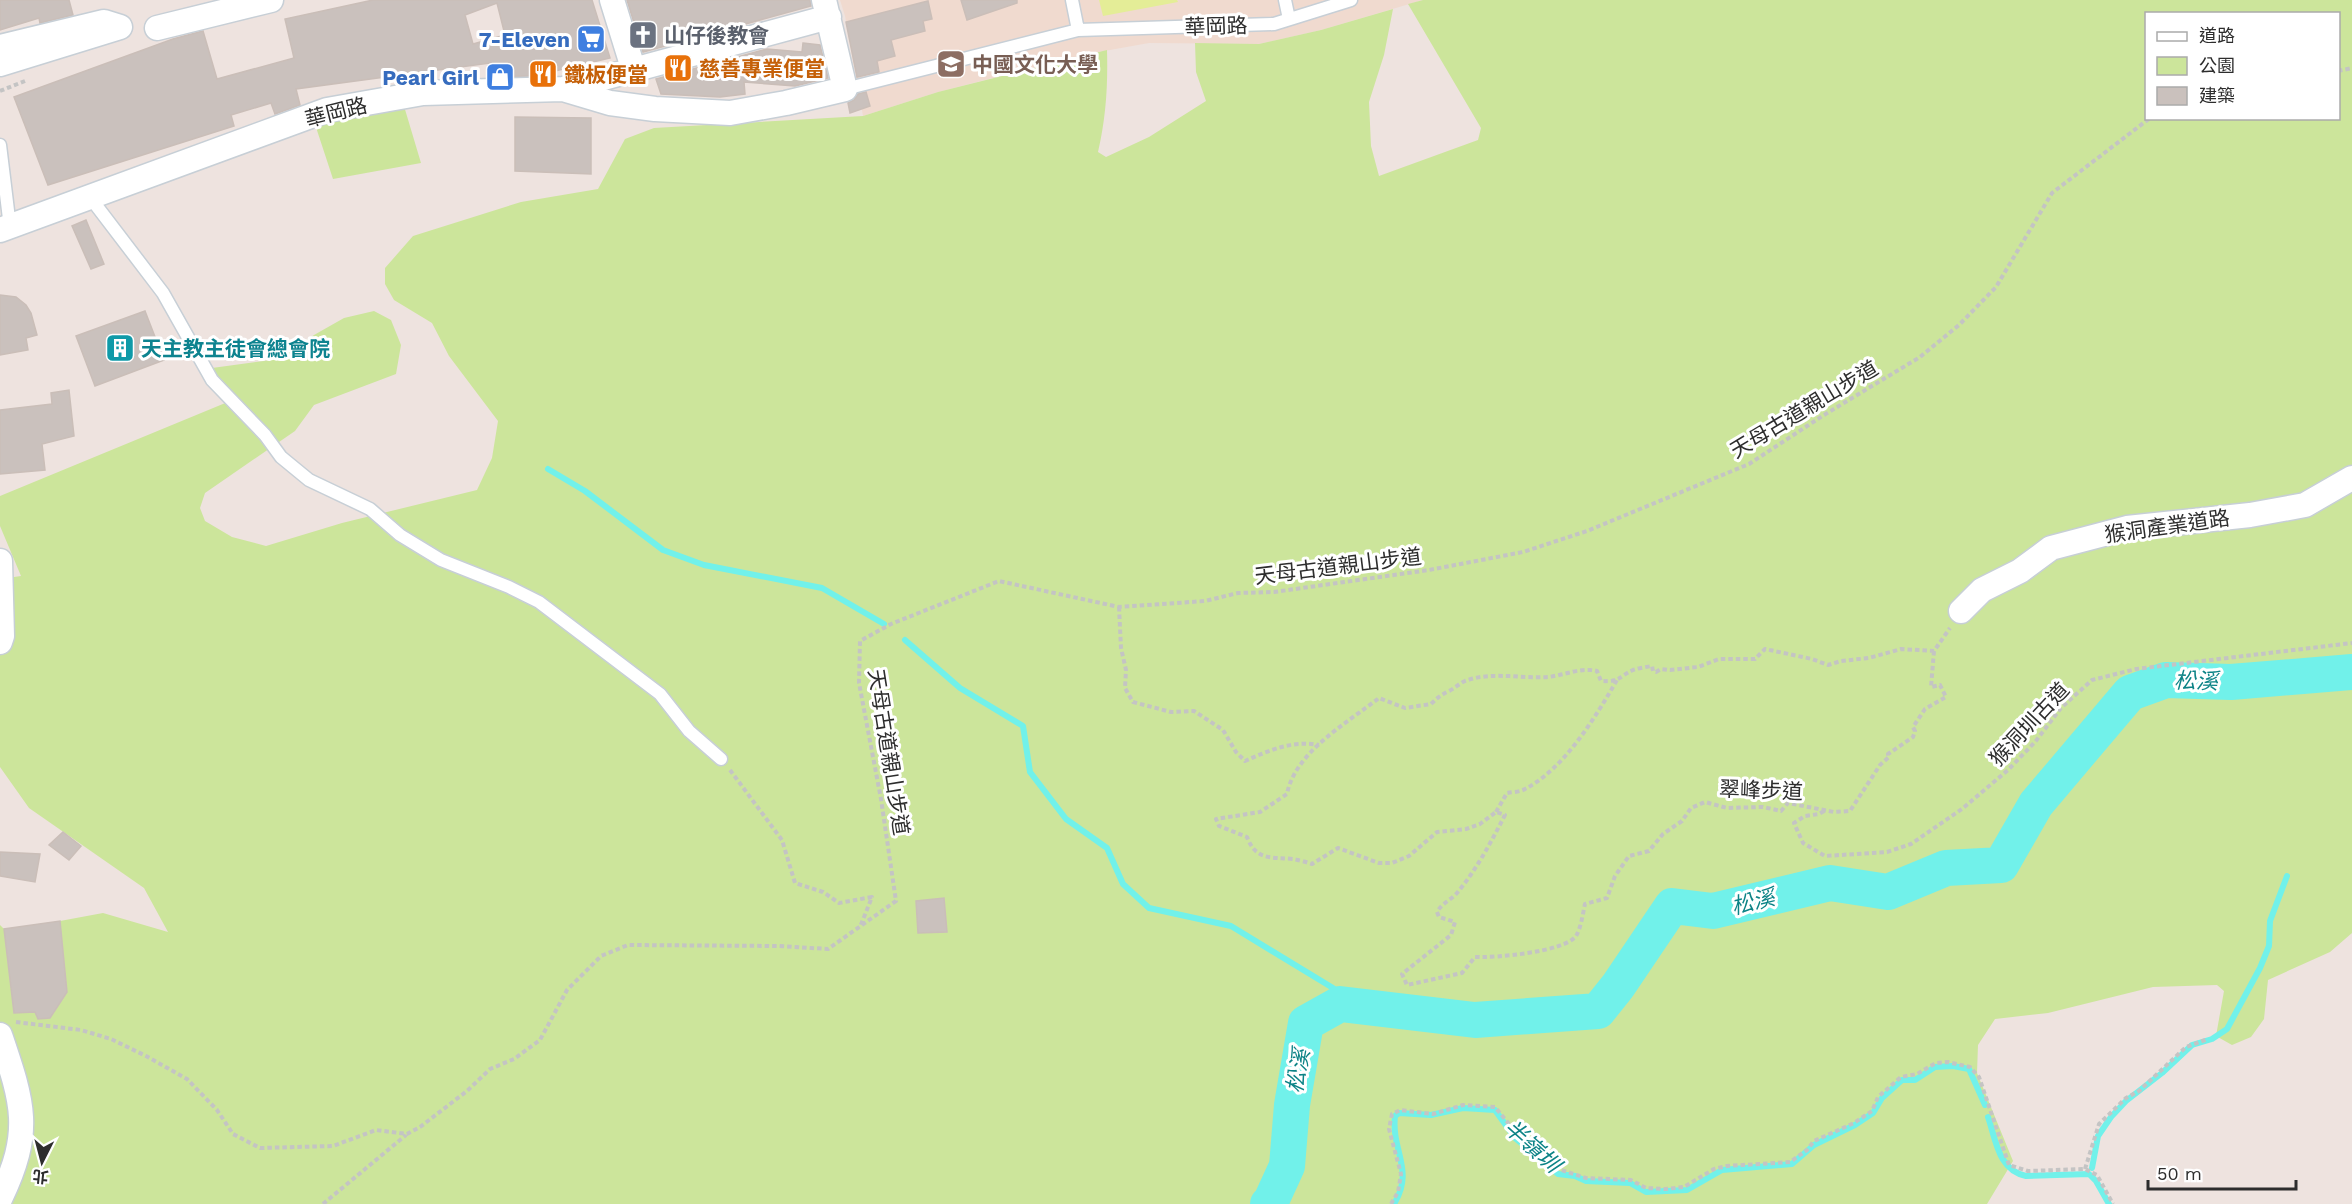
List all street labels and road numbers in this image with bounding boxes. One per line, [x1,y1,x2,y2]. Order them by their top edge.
street label: 華岡路 [1184,12,1248,40]
street label: 華岡路 [302,92,370,132]
street label: 天母古道親山步道 [1726,355,1882,463]
street label: 猴洞產業道路 [2103,505,2231,547]
street label: 天母古道親山步道 [1253,543,1423,589]
street label: 天母古道親山步道 [864,667,914,837]
street label: 猴洞圳古道 [1984,677,2074,771]
street label: 翠峰步道 [1719,776,1803,804]

